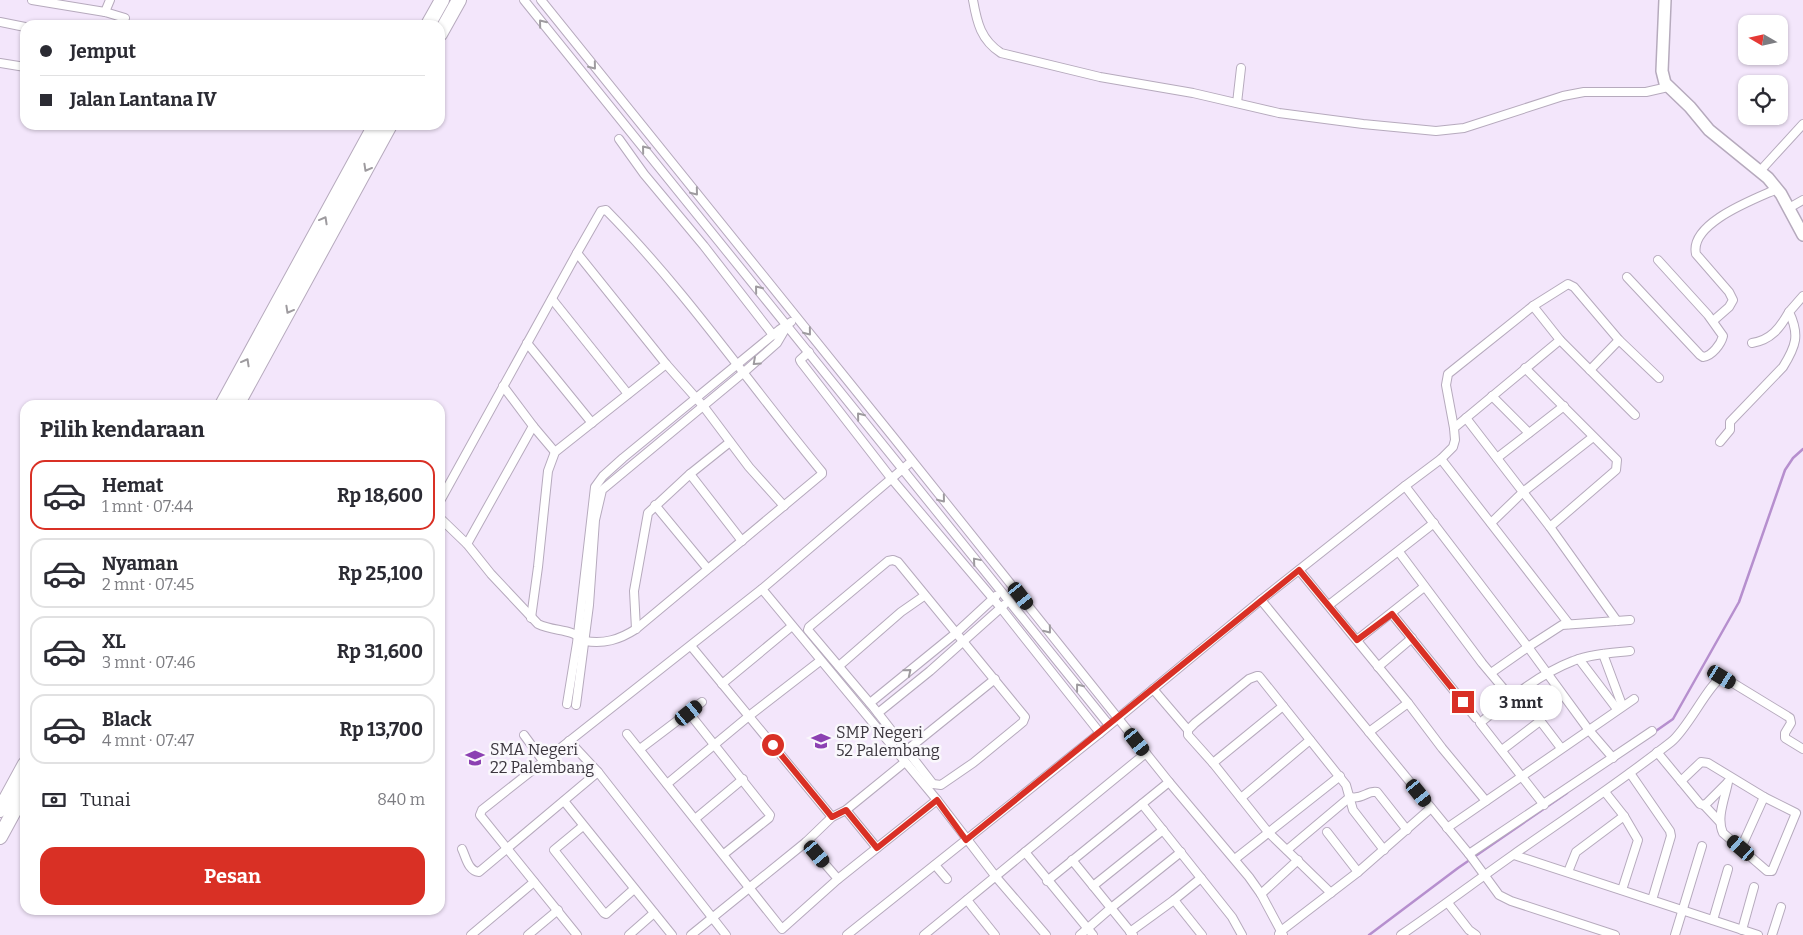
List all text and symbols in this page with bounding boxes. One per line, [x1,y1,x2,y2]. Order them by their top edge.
north arrow [1738,15,1788,65]
map controls [1738,15,1788,125]
one-way arrow [540,20,548,29]
text: Jemput [70,40,136,63]
one-way arrow [588,60,597,69]
button: locate [1738,75,1788,125]
text: Jalan Lantana IV [70,88,217,111]
one-way arrow [643,146,651,155]
one-way arrow [363,162,373,171]
one-way arrow [690,186,698,195]
one-way arrow [317,216,327,225]
one-way arrow [756,286,764,295]
one-way arrow [285,305,295,314]
one-way arrow [803,326,811,335]
one-way arrow [752,356,761,365]
one-way arrow [239,359,249,368]
one-way arrow [857,413,865,422]
text: Pilih kendaraan [40,416,205,443]
icon: car [42,473,87,518]
text: Hemat [102,474,164,497]
text: Rp 18,600 [337,484,423,507]
one-way arrow [937,494,946,503]
text: 1 mnt · 07:44 [102,497,193,516]
icon: car [42,551,87,596]
text: Nyaman [102,552,178,575]
one-way arrow [973,558,982,567]
text: Rp 25,100 [338,562,423,585]
text: 2 mnt · 07:45 [102,575,194,594]
car [1005,580,1036,612]
one-way arrow [1043,624,1051,633]
icon: car [42,629,87,674]
text: XL [102,630,126,653]
text: Rp 31,600 [337,640,423,663]
text: 3 mnt · 07:46 [102,653,196,672]
car [1705,663,1738,691]
one-way arrow [902,670,911,678]
one-way arrow [1076,683,1085,693]
callout: 3 mnt [1480,684,1563,720]
route end [1452,691,1474,713]
text: 3 mnt [1499,693,1543,712]
car [672,698,705,728]
icon: car [42,707,87,752]
text: Black [102,708,152,731]
text: Rp 13,700 [339,718,423,741]
place label: SMP Negeri 52 Palembang [836,723,940,760]
car [1121,726,1152,758]
school or university icon: SMP Negeri 52 Palembang [810,730,832,752]
text: 4 mnt · 07:47 [102,731,194,750]
route start [762,734,784,756]
place label: SMA Negeri 22 Palembang [490,740,594,777]
school or university icon: SMA Negeri 22 Palembang [464,747,486,769]
car [1403,777,1434,809]
icon: cash [40,786,68,814]
text: Tunai [80,788,131,811]
text: 840 m [377,790,425,809]
car [1724,832,1757,864]
car [801,838,832,870]
button: Pesan [40,847,425,905]

